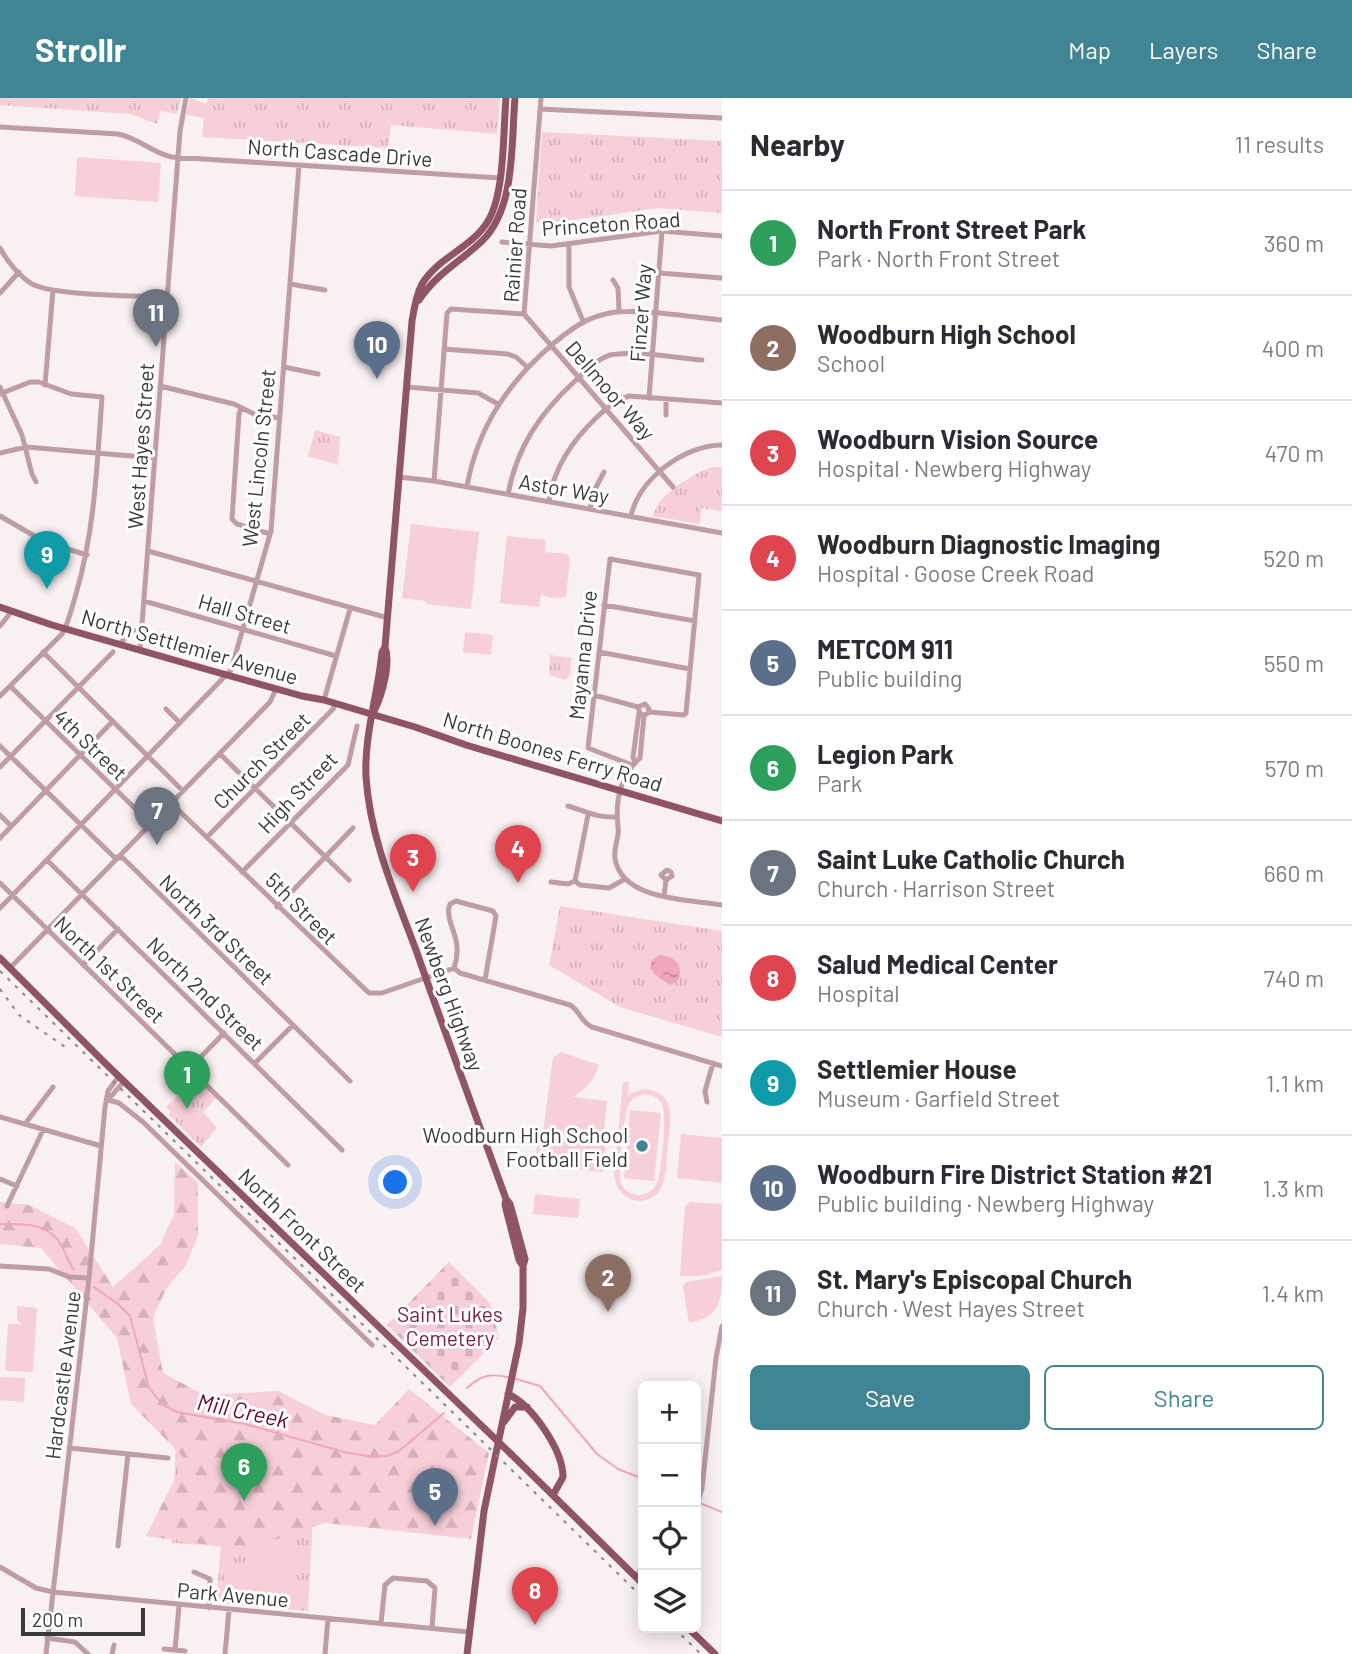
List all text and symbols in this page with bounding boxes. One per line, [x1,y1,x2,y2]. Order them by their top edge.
text: Strollr [35,29,127,69]
text: Map [1068,35,1111,64]
text: Layers [1149,35,1218,64]
text: Share [1256,35,1317,64]
text: Nearby [750,126,845,162]
text: 11 results [1235,130,1324,158]
street label: North Cascade Drive [247,133,433,171]
street label: Rainier Road [498,187,530,303]
street label: Princeton Road [541,206,681,240]
text: North Front Street Park [817,213,1086,244]
text: 1 [769,229,777,257]
text: 360 m [1264,229,1324,257]
text: Park · North Front Street [817,244,1060,272]
street label: Finzer Way [624,263,656,363]
pin: 11 [133,289,179,347]
text: Woodburn High School [817,318,1076,349]
pin: 10 [354,321,400,379]
text: 2 [767,334,779,362]
text: 400 m [1262,334,1324,362]
street label: Dellmoor Way [561,335,661,445]
text: School [817,349,885,377]
street label: West Hayes Street [122,362,158,530]
street label: West Lincoln Street [236,368,280,548]
text: Woodburn Vision Source [817,423,1098,454]
text: 3 [767,439,779,467]
text: 470 m [1265,439,1324,467]
text: Hospital · Newberg Highway [817,454,1091,482]
street label: Astor Way [517,468,611,508]
text: Woodburn Diagnostic Imaging [817,528,1160,559]
pin: 9 [24,531,70,589]
text: 4 [766,544,780,572]
text: 520 m [1263,544,1324,572]
text: Hospital · Goose Creek Road [817,559,1094,587]
street label: Hall Street [196,588,294,638]
street label: Mayanna Drive [563,589,601,721]
street label: North Settlemier Avenue [79,603,301,689]
text: METCOM 911 [817,633,953,664]
text: 5 [767,649,779,677]
text: 550 m [1264,649,1324,677]
text: Public building [817,664,962,692]
street label: 4th Street [49,703,133,785]
street label: Church Street [207,706,315,814]
street label: North Boones Ferry Road [440,706,666,796]
text: Legion Park [817,738,954,769]
street label: High Street [252,746,342,838]
text: 6 [767,754,779,782]
text: 570 m [1265,754,1324,782]
text: Park [817,769,862,797]
pin: 7 [134,787,180,845]
pin: 4 [495,825,541,883]
pin: 3 [390,834,436,892]
text: Saint Luke Catholic Church [817,843,1125,874]
text: 7 [767,859,779,887]
text: 660 m [1264,859,1324,887]
street label: 5th Street [261,867,343,949]
street label: North 3rd Street [155,869,279,989]
text: Church · Harrison Street [817,874,1055,902]
street label: North 1st Street [50,910,170,1028]
street label: Newberg Highway [411,913,490,1075]
street label: North 2nd Street [143,931,269,1055]
text: Salud Medical Center [817,948,1058,979]
text: 8 [767,964,779,992]
text: 740 m [1264,964,1324,992]
text: Hospital [817,979,900,1007]
pin: 1 [164,1051,210,1109]
text: Settlemier House [817,1053,1017,1084]
text: 9 [767,1069,779,1097]
text: 1.1 km [1266,1069,1324,1097]
text: Museum · Garfield Street [817,1084,1060,1112]
place label: Woodburn High School Football Field [422,1122,628,1171]
marker: Woodburn High School Football Field [634,1138,650,1154]
text: Woodburn Fire District Station #21 [817,1158,1212,1189]
street label: North Front Street [234,1163,372,1297]
your location [378,1165,412,1199]
text: 10 [762,1174,784,1202]
text: 1.3 km [1263,1174,1324,1202]
text: Public building · Newberg Highway [817,1189,1154,1217]
pin: 2 [585,1254,631,1312]
text: St. Mary's Episcopal Church [817,1263,1132,1294]
text: 11 [765,1279,781,1307]
text: 1.4 km [1262,1279,1324,1307]
street label: Hardcastle Avenue [39,1289,85,1461]
text: Church · West Hayes Street [817,1294,1085,1322]
park label: Saint Lukes Cemetery [397,1301,503,1350]
button: Save [750,1365,1030,1430]
button: Share [1044,1365,1324,1430]
map controls [638,1381,701,1633]
button: + [638,1381,701,1444]
water label: Mill Creek [195,1387,291,1433]
pin: 6 [221,1443,267,1501]
button: − [638,1444,701,1507]
pin: 5 [412,1468,458,1526]
button: locate [638,1507,701,1570]
pin: 8 [512,1567,558,1625]
button: layers [638,1570,701,1633]
street label: Park Avenue [176,1577,290,1611]
scale bar [21,1605,145,1637]
text: 200 m [32,1608,83,1631]

